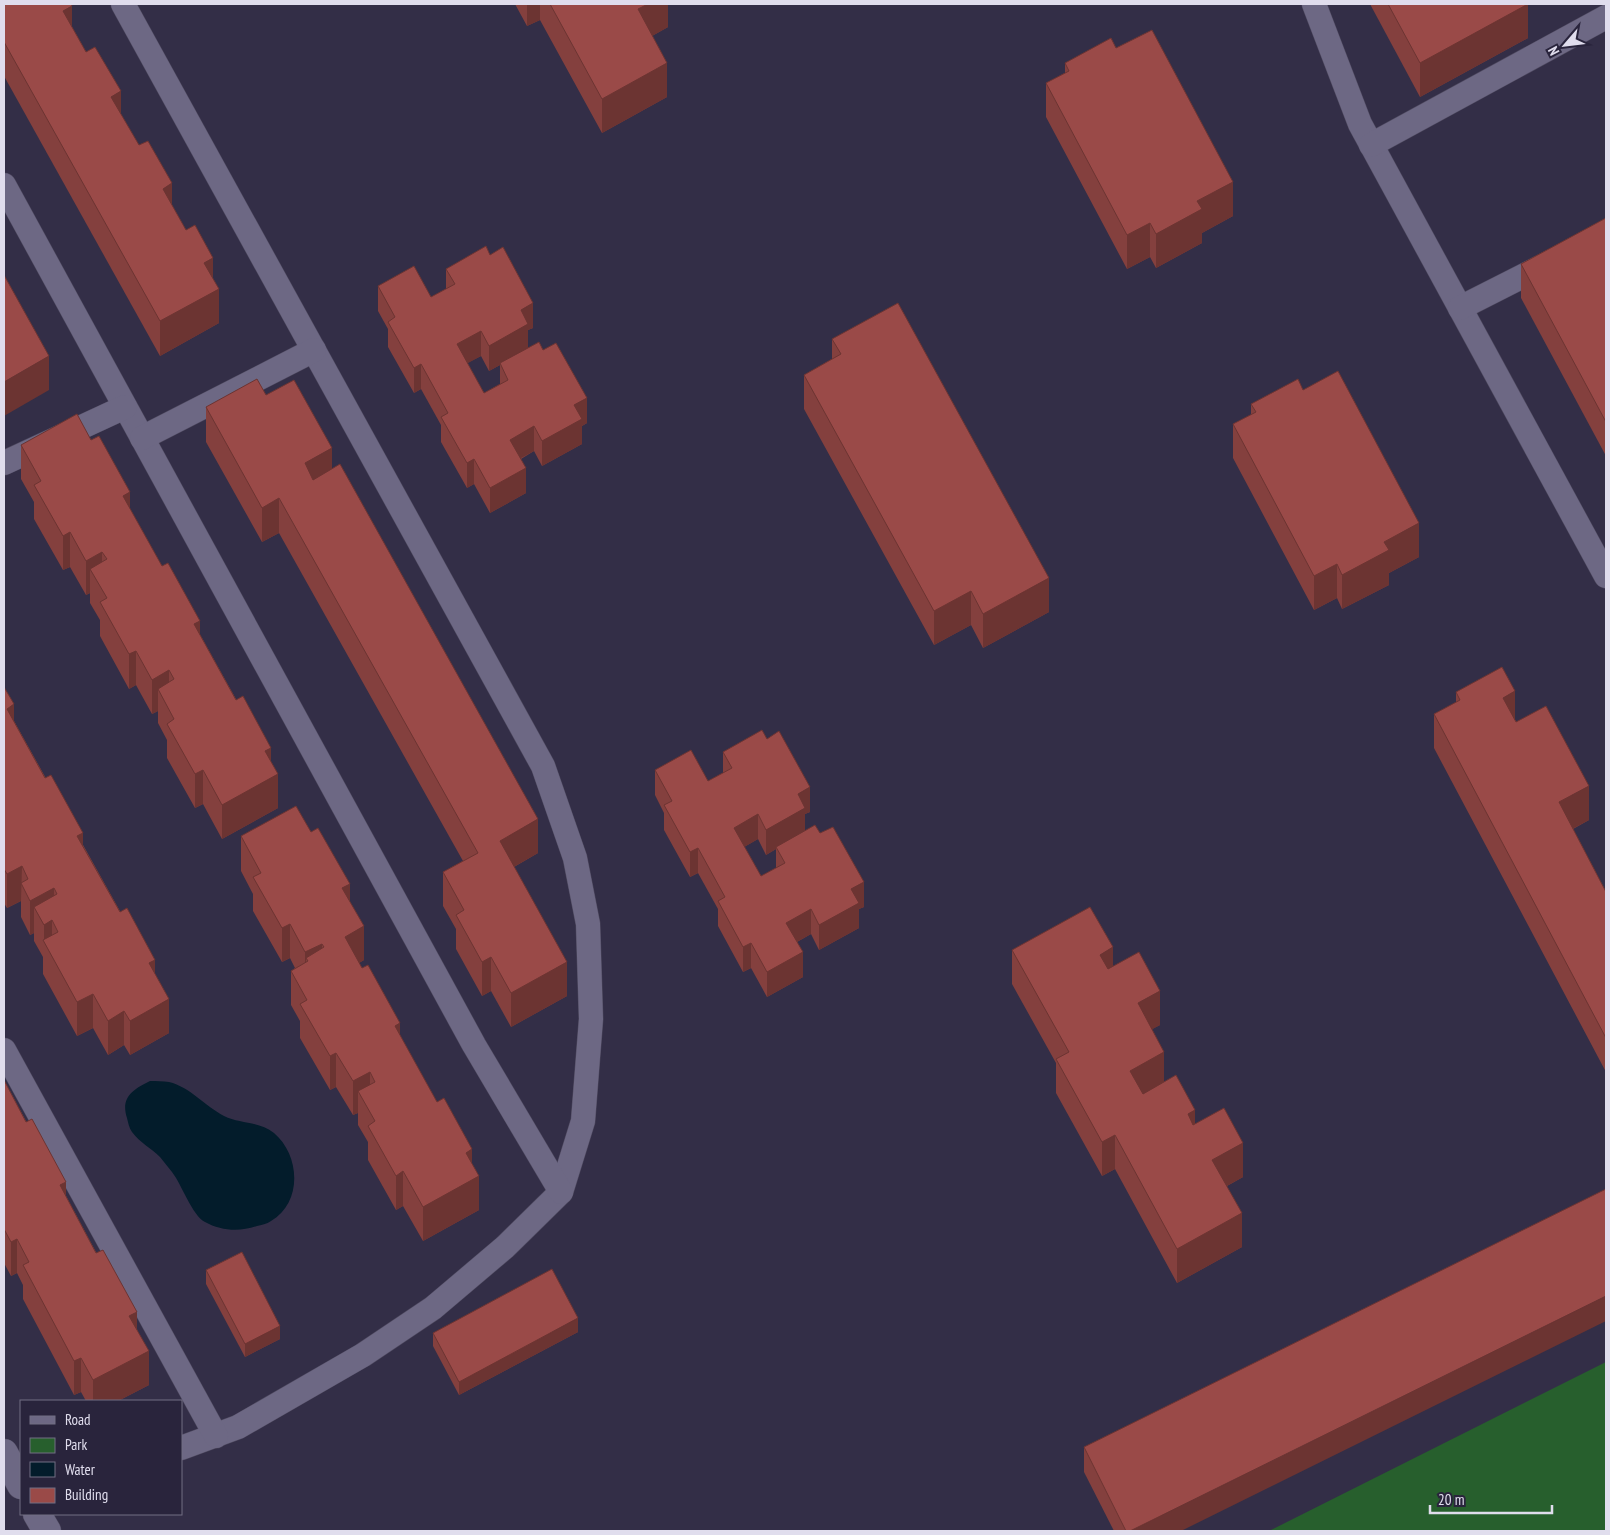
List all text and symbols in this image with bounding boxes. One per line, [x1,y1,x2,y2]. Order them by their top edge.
north arrow [1540,20,1590,70]
text: N [1544,44,1563,59]
legend [20,1400,182,1515]
text: Road [65,1410,91,1429]
text: Park [65,1435,87,1454]
text: Water [65,1460,96,1479]
scale bar [1430,1482,1552,1514]
text: Building [65,1485,108,1504]
text: 20 m [1438,1490,1464,1509]

